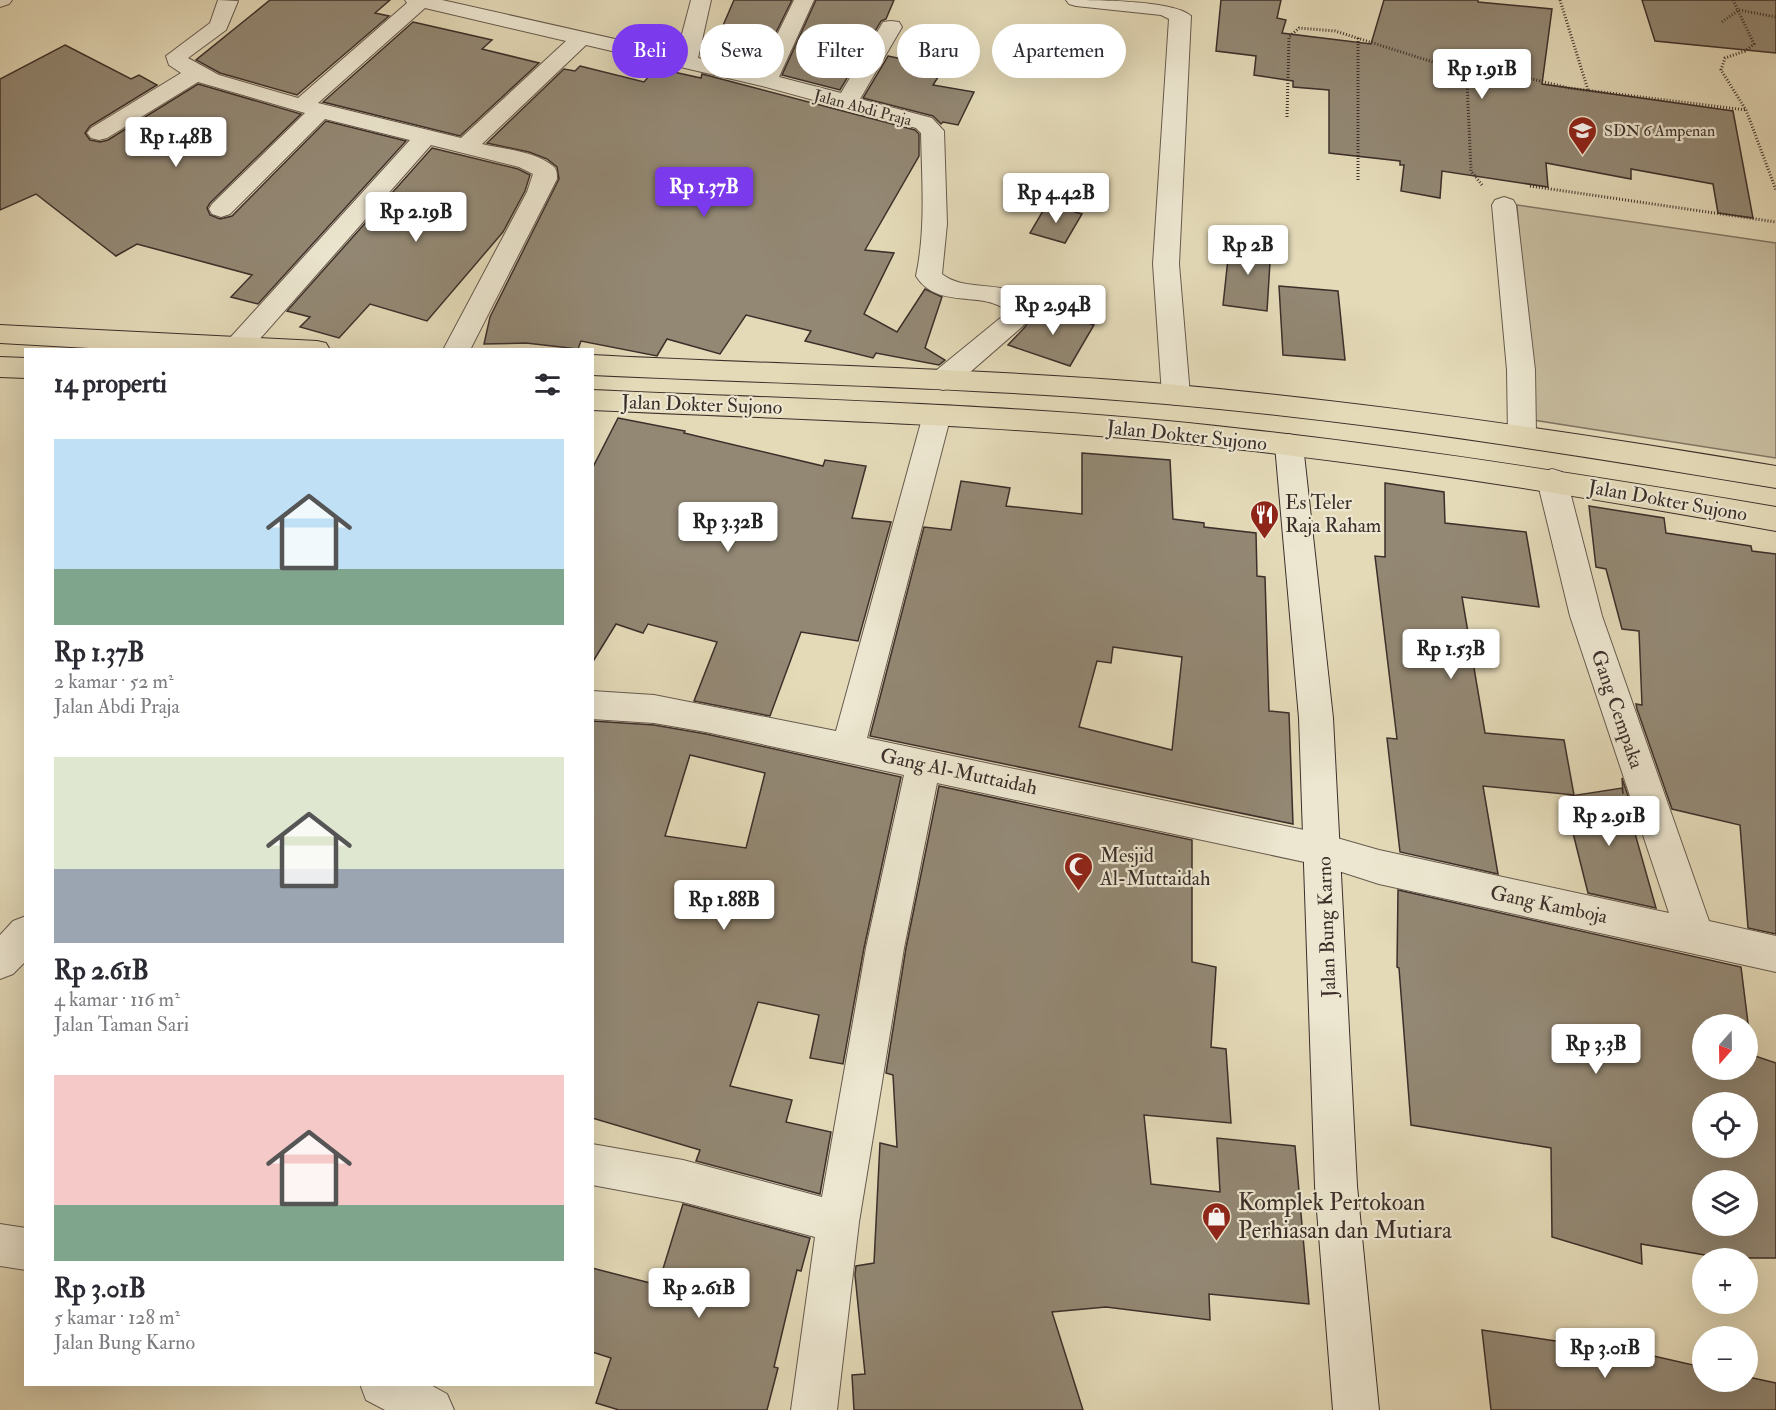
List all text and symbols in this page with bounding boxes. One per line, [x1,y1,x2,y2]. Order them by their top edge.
chip: Beli [612,24,688,78]
chip: Sewa [700,24,784,78]
chip: Filter [796,24,885,78]
chip: Baru [897,24,980,78]
chip: Apartemen [992,24,1126,78]
pin: Rp 1.91B [1420,49,1544,100]
text: Rp 1.91B [1447,56,1517,81]
street label: Jalan Abdi Praja [810,85,914,132]
school or university icon: SDN 6 Ampenan [1567,114,1599,156]
pin: Rp 1.48B [114,117,238,168]
place label: SDN 6 Ampenan [1604,121,1715,142]
text: Rp 1.48B [139,124,213,149]
pin: Rp 1.37B [642,167,766,218]
pin: Rp 4.42B [994,173,1118,224]
text: Rp 1.37B [669,174,739,199]
text: Rp 4.42B [1017,180,1095,205]
pin: Rp 2.19B [354,192,478,243]
text: Rp 2.19B [379,199,453,224]
pin: Rp 2B [1206,225,1290,276]
text: Rp 2B [1222,232,1274,257]
pin: Rp 2.94B [991,285,1115,336]
text: Rp 2.94B [1015,292,1091,317]
text: 14 properti [54,368,167,400]
icon: filters [531,368,564,401]
street label: Jalan Dokter Sujono [620,389,783,420]
street label: Jalan Dokter Sujono [1105,415,1268,456]
street label: Jalan Dokter Sujono [1585,474,1749,527]
icon: home [255,478,363,586]
place label: Es Teler Raja Raham [1285,490,1382,538]
restaurant icon: Es Teler Raja Raham [1248,498,1280,540]
pin: Rp 3.32B [666,502,790,553]
text: Rp 3.32B [692,509,764,534]
pin: Rp 1.53B [1389,629,1513,680]
text: Rp 1.53B [1417,636,1485,661]
text: Rp 1.37B [54,637,145,669]
street label: Gang Cempaka [1585,647,1650,773]
text: 2 kamar · 52 m² [54,669,174,694]
text: Jalan Abdi Praja [54,694,180,719]
street label: Gang Al-Muttaidah [878,743,1040,800]
icon: home [255,796,363,904]
pin: Rp 2.91B [1547,796,1671,847]
text: Rp 2.91B [1572,803,1646,828]
place label: Mesjid Al-Muttaidah [1099,843,1211,891]
mosque icon: Mesjid Al-Muttaidah [1063,850,1095,892]
street label: Jalan Bung Karno [1312,856,1341,999]
pin: Rp 1.88B [662,880,786,931]
street label: Gang Kamboja [1488,880,1611,929]
text: Rp 1.88B [688,887,760,912]
text: Rp 2.61B [54,955,149,987]
text: 4 kamar · 116 m² [54,987,180,1012]
text: Jalan Taman Sari [54,1012,189,1037]
north arrow [1692,1014,1758,1080]
map controls [1692,1014,1758,1392]
pin: Rp 3.3B [1541,1024,1651,1075]
text: Rp 3.3B [1566,1031,1626,1056]
button: locate [1692,1092,1758,1158]
icon: home [255,1114,363,1222]
button: layers [1692,1170,1758,1236]
place label: Komplek Pertokoan Perhiasan dan Mutiara [1238,1187,1453,1246]
shop icon: Komplek Pertokoan Perhiasan dan Mutiara [1201,1200,1233,1242]
button: + [1692,1248,1758,1314]
pin: Rp 2.61B [637,1268,761,1319]
text: Rp 3.01B [54,1273,146,1305]
text: Rp 2.61B [663,1275,735,1300]
text: 5 kamar · 128 m² [54,1305,180,1330]
button: − [1692,1326,1758,1392]
pin: Rp 3.01B [1543,1328,1667,1379]
text: Jalan Bung Karno [54,1330,195,1355]
text: Rp 3.01B [1570,1335,1640,1360]

